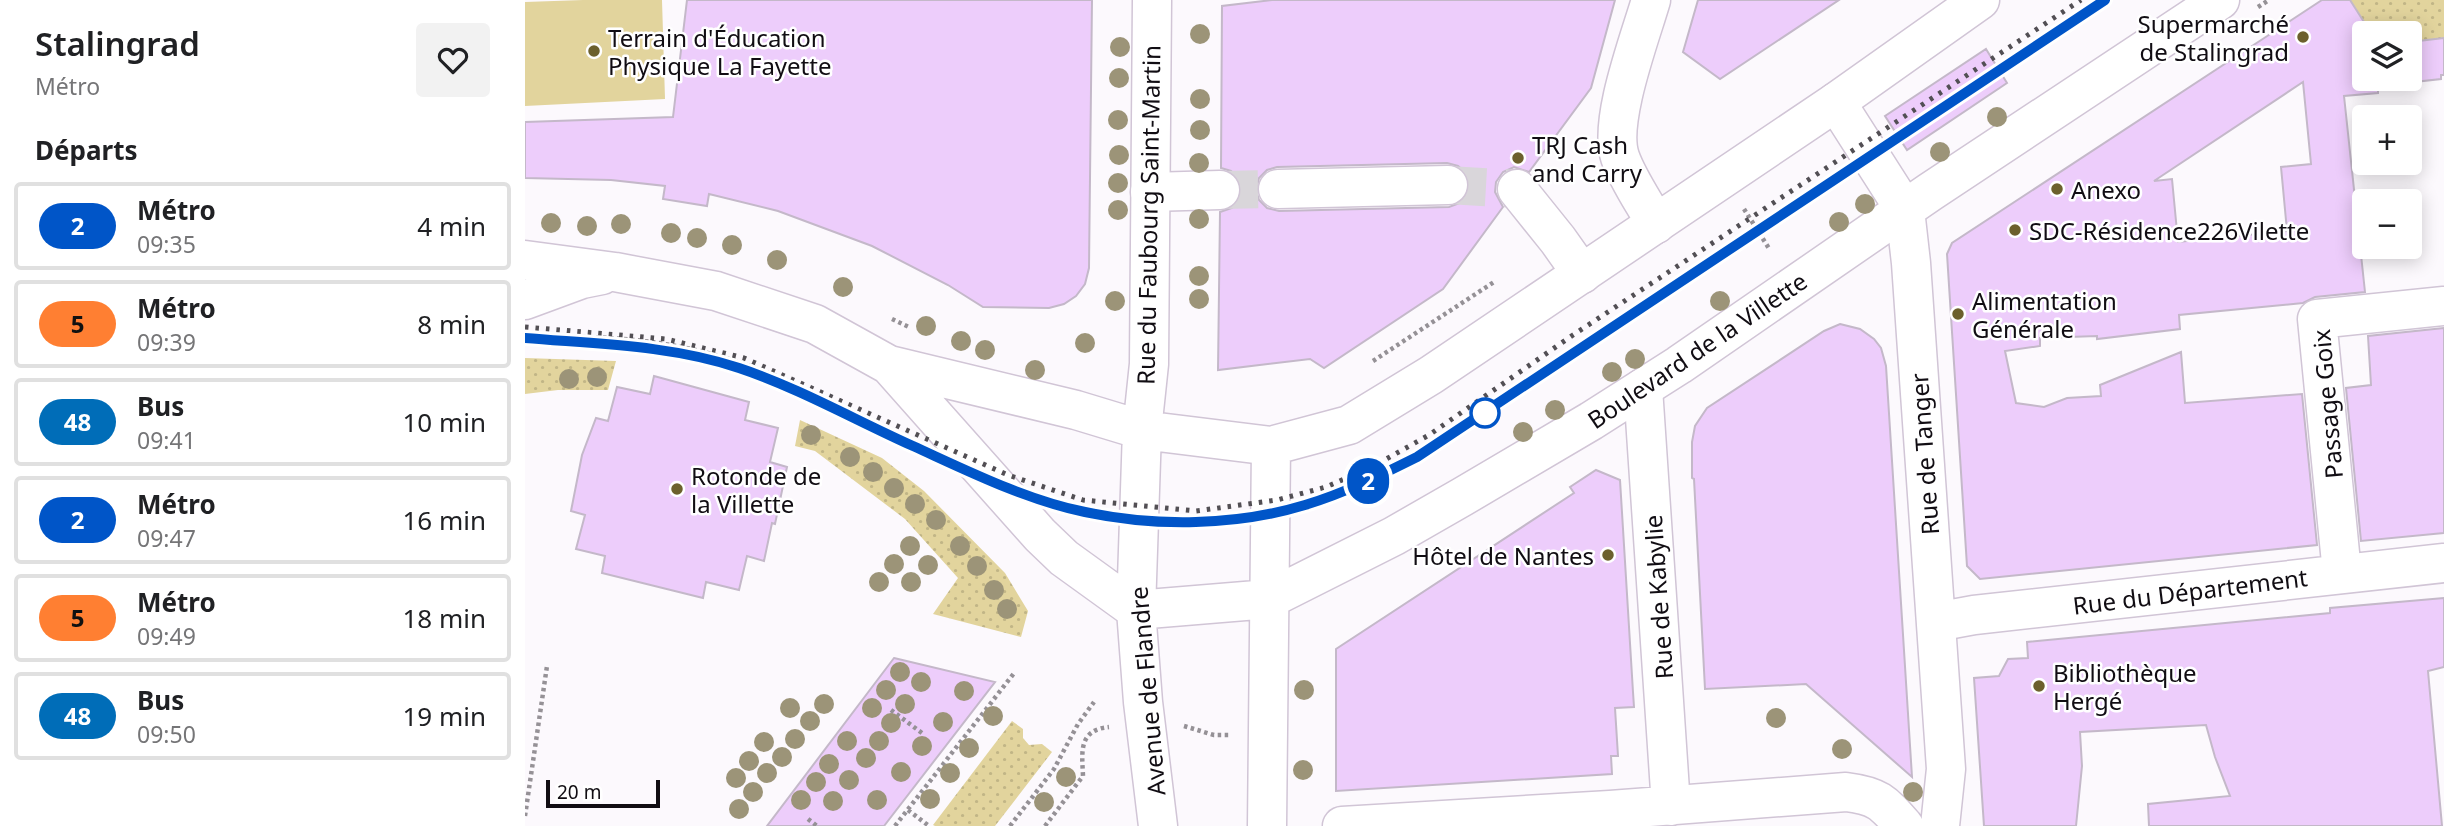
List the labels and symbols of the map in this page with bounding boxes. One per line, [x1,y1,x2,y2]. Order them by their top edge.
place label: Supermarché de Stalingrad [2138,7,2289,68]
place label: Terrain d'Éducation Physique La Fayette [608,21,832,82]
marker: Supermarché de Stalingrad [2295,29,2311,45]
marker: Terrain d'Éducation Physique La Fayette [586,43,602,59]
street label: Rue du Faubourg Saint-Martin [1129,45,1167,385]
place label: TRJ Cash and Carry [1532,128,1643,189]
marker: TRJ Cash and Carry [1510,150,1526,166]
place label: Anexo [2071,173,2141,206]
marker: Anexo [2049,181,2065,197]
place label: SDC-Résidence226Vilette [2029,214,2309,247]
marker: SDC-Résidence226Vilette [2007,222,2023,238]
street label: Boulevard de la Villette [1581,264,1813,436]
place label: Alimentation Générale [1972,284,2117,345]
marker: Alimentation Générale [1950,306,1966,322]
street label: Passage Goix [2304,328,2350,480]
street label: Rue de Tanger [1902,372,1946,536]
unlabelled marker [1470,398,1500,428]
line badge: 2 [1345,458,1391,504]
place label: Rotonde de la Villette [691,459,821,520]
marker: Rotonde de la Villette [669,481,685,497]
street label: Rue de Kabylie [1636,514,1680,680]
place label: Hôtel de Nantes [1412,539,1594,572]
marker: Hôtel de Nantes [1600,547,1616,563]
street label: Rue du Département [2071,560,2310,622]
street label: Avenue de Flandre [1121,585,1173,797]
place label: Bibliothèque Hergé [2053,656,2197,717]
marker: Bibliothèque Hergé [2031,678,2047,694]
scale bar [546,777,660,809]

